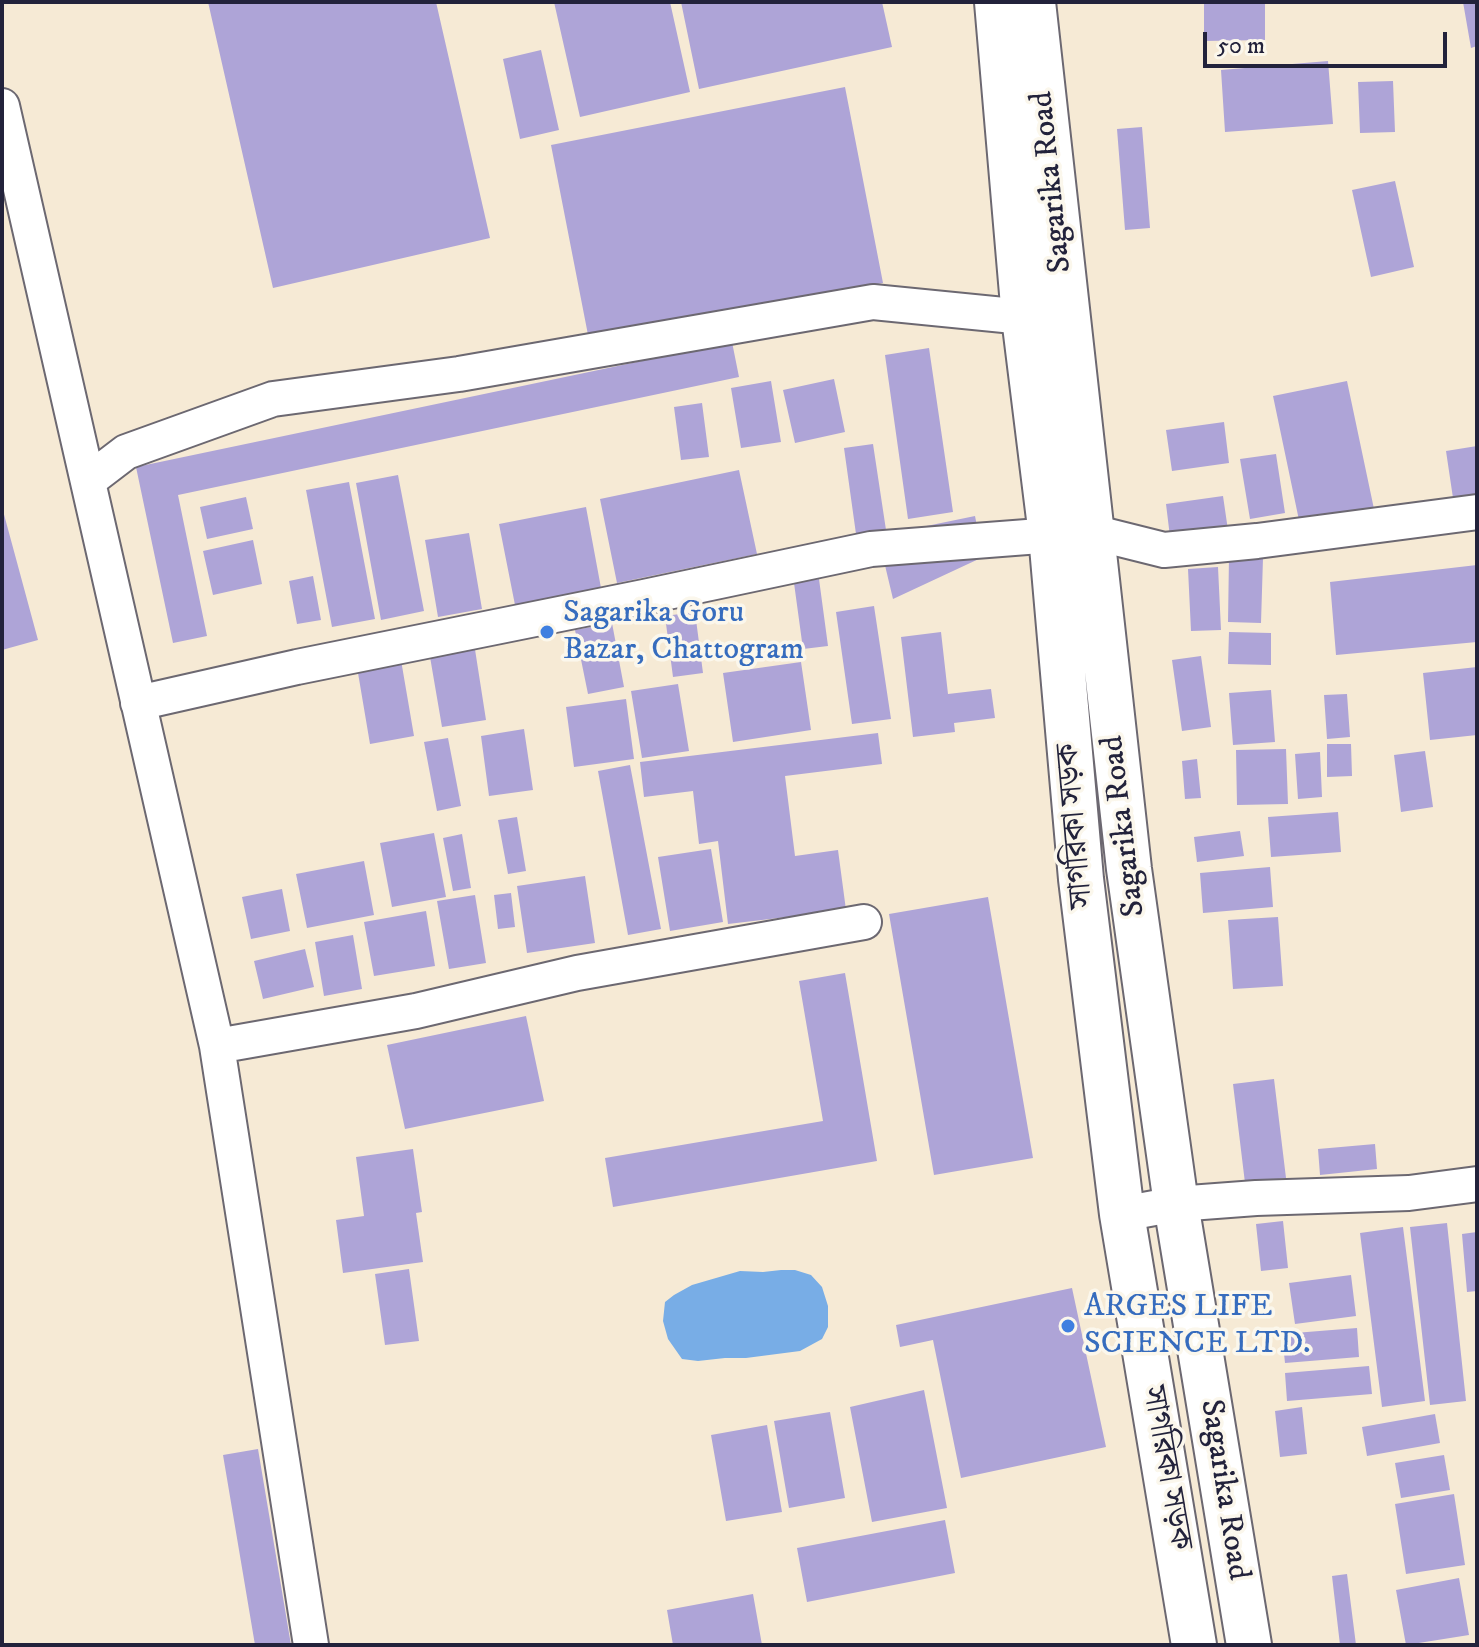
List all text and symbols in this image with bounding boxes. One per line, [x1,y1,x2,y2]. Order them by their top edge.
scale bar [1207,16,1451,66]
text: 50 m [1217,31,1265,61]
street label: Sagarika Road [1024,89,1082,275]
place label: Sagarika Goru Bazar, Chattogram [563,595,804,670]
marker: Sagarika Goru Bazar, Chattogram [538,623,556,641]
street label: Sagarika Road [1095,733,1155,919]
street label: সাগরিকা সড়ক [1051,742,1103,910]
place label: ARGES LIFE SCIENCE LTD. [1084,1289,1311,1364]
marker: ARGES LIFE SCIENCE LTD. [1059,1317,1077,1335]
street label: সাগরিকা সড়ক [1132,1383,1198,1553]
street label: Sagarika Road [1190,1397,1256,1583]

